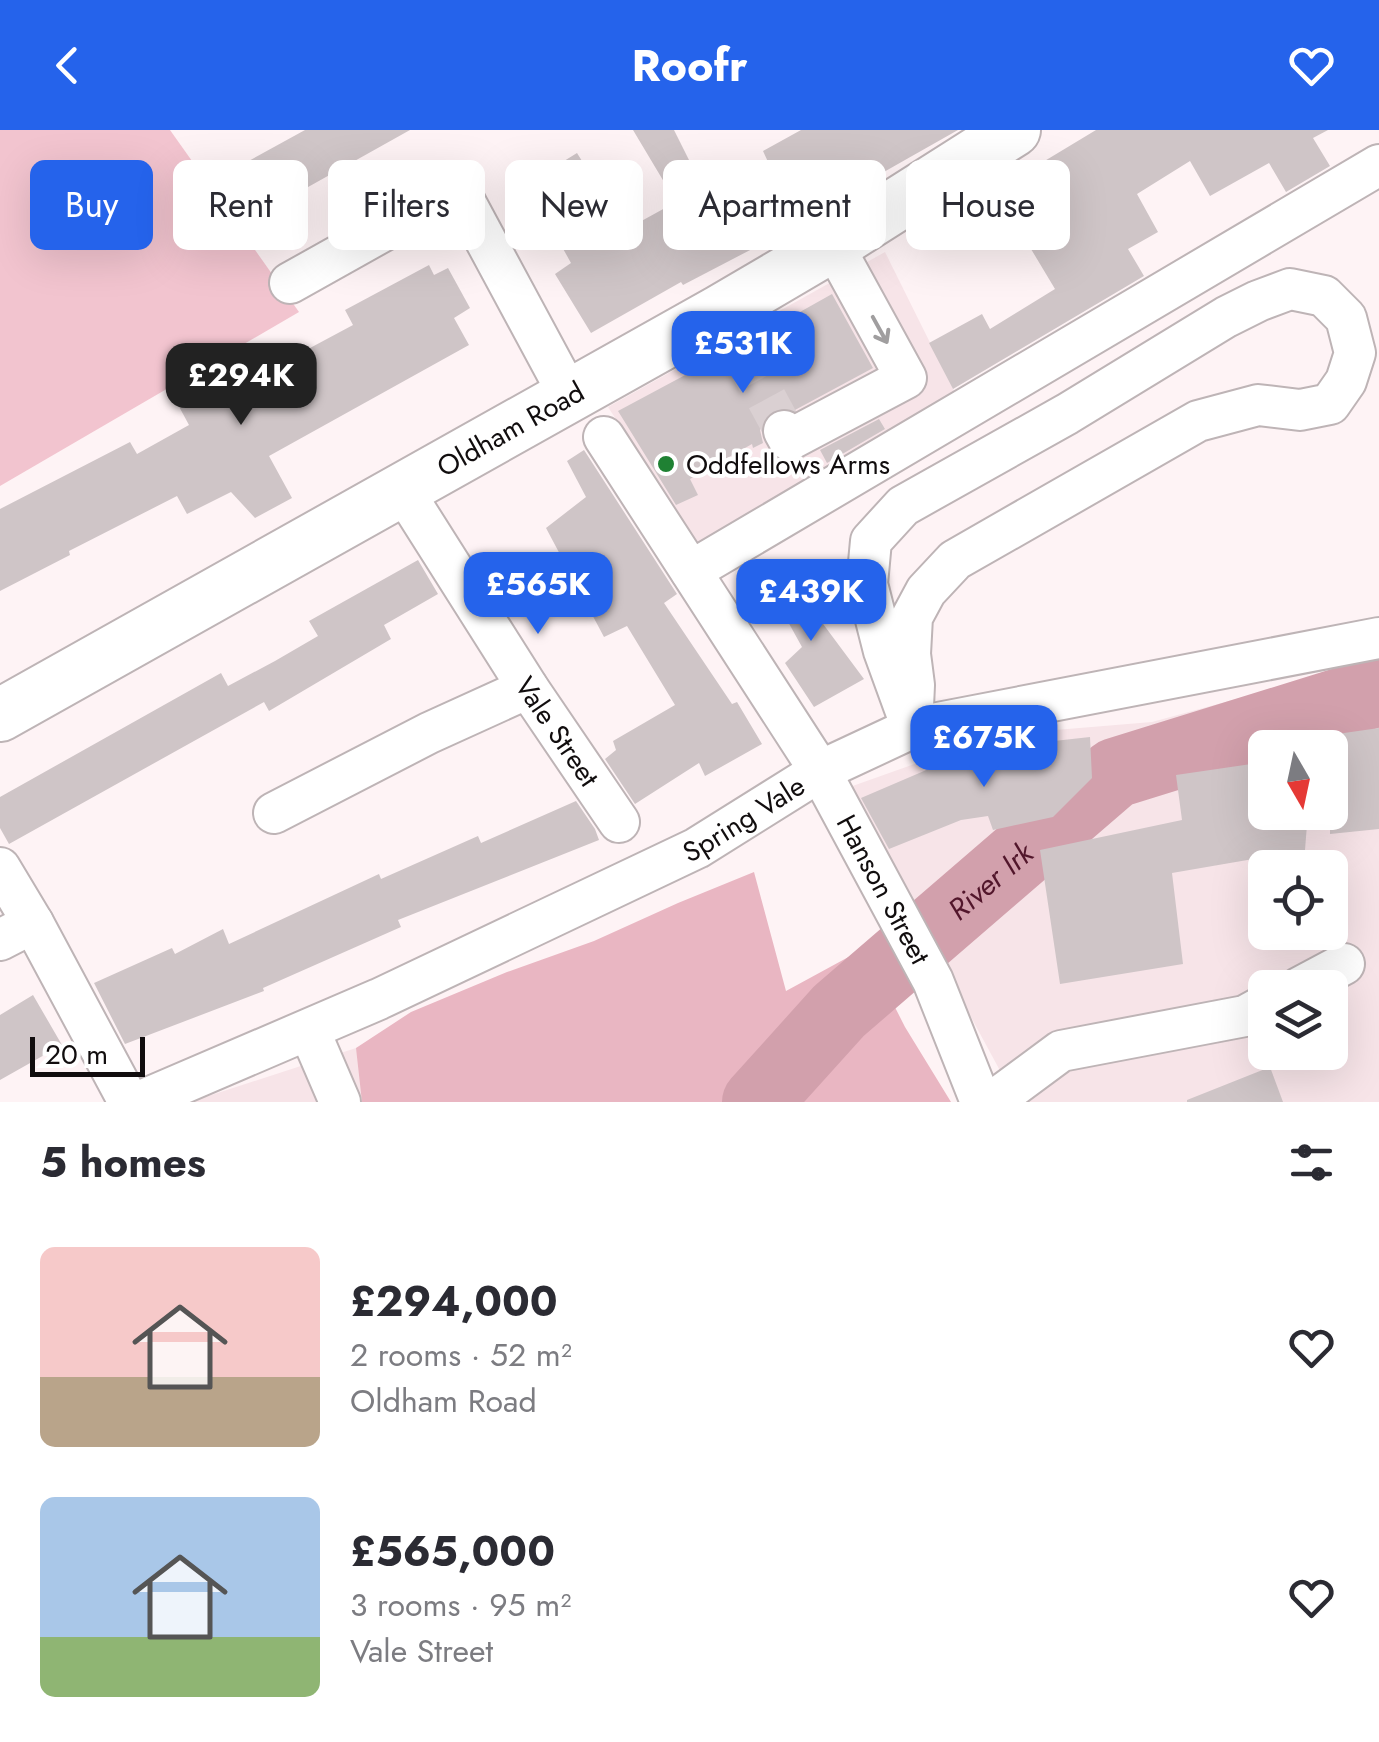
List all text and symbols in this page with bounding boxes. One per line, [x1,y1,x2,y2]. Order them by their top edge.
text: Roofr [631,33,748,98]
icon: back [40,38,95,93]
icon: heart [1284,38,1339,93]
chip: Buy [30,160,153,250]
chip: Rent [173,160,308,250]
chip: Filters [328,160,485,250]
chip: New [505,160,643,250]
chip: Apartment [663,160,886,250]
chip: House [906,160,1070,250]
pin: £531K [673,311,813,396]
one-way arrow [871,315,891,344]
text: £531K [694,320,792,366]
pin: £294K [171,343,311,428]
text: £294K [188,352,294,398]
street label: Oldham Road [429,371,592,487]
place label: Oddfellows Arms [686,444,890,485]
marker: Oddfellows Arms [655,453,677,475]
pin: £565K [468,552,608,637]
pin: £439K [741,559,881,644]
text: £565K [486,561,590,607]
text: £439K [758,568,864,614]
street label: Vale Street [505,668,610,795]
pin: £675K [914,705,1054,790]
text: £675K [932,714,1036,760]
north arrow [1248,730,1348,830]
map controls [1248,730,1348,1070]
street label: Spring Vale [676,765,813,872]
street label: Hanson Street [827,807,941,972]
water label: River Irk [938,831,1043,930]
button: locate [1248,850,1348,950]
button: layers [1248,970,1348,1070]
scale bar [30,1032,145,1076]
text: 20 m [45,1034,108,1075]
text: 5 homes [40,1132,206,1193]
icon: filters [1284,1135,1339,1190]
text: £294,000 [350,1271,558,1332]
icon: home [120,1287,240,1407]
icon: heart [1284,1320,1339,1375]
text: 2 rooms · 52 m² [350,1332,572,1378]
text: Oldham Road [350,1378,537,1424]
text: £565,000 [350,1521,555,1582]
icon: home [120,1537,240,1657]
icon: heart [1284,1570,1339,1625]
text: 3 rooms · 95 m² [350,1582,571,1628]
text: Vale Street [350,1628,493,1674]

